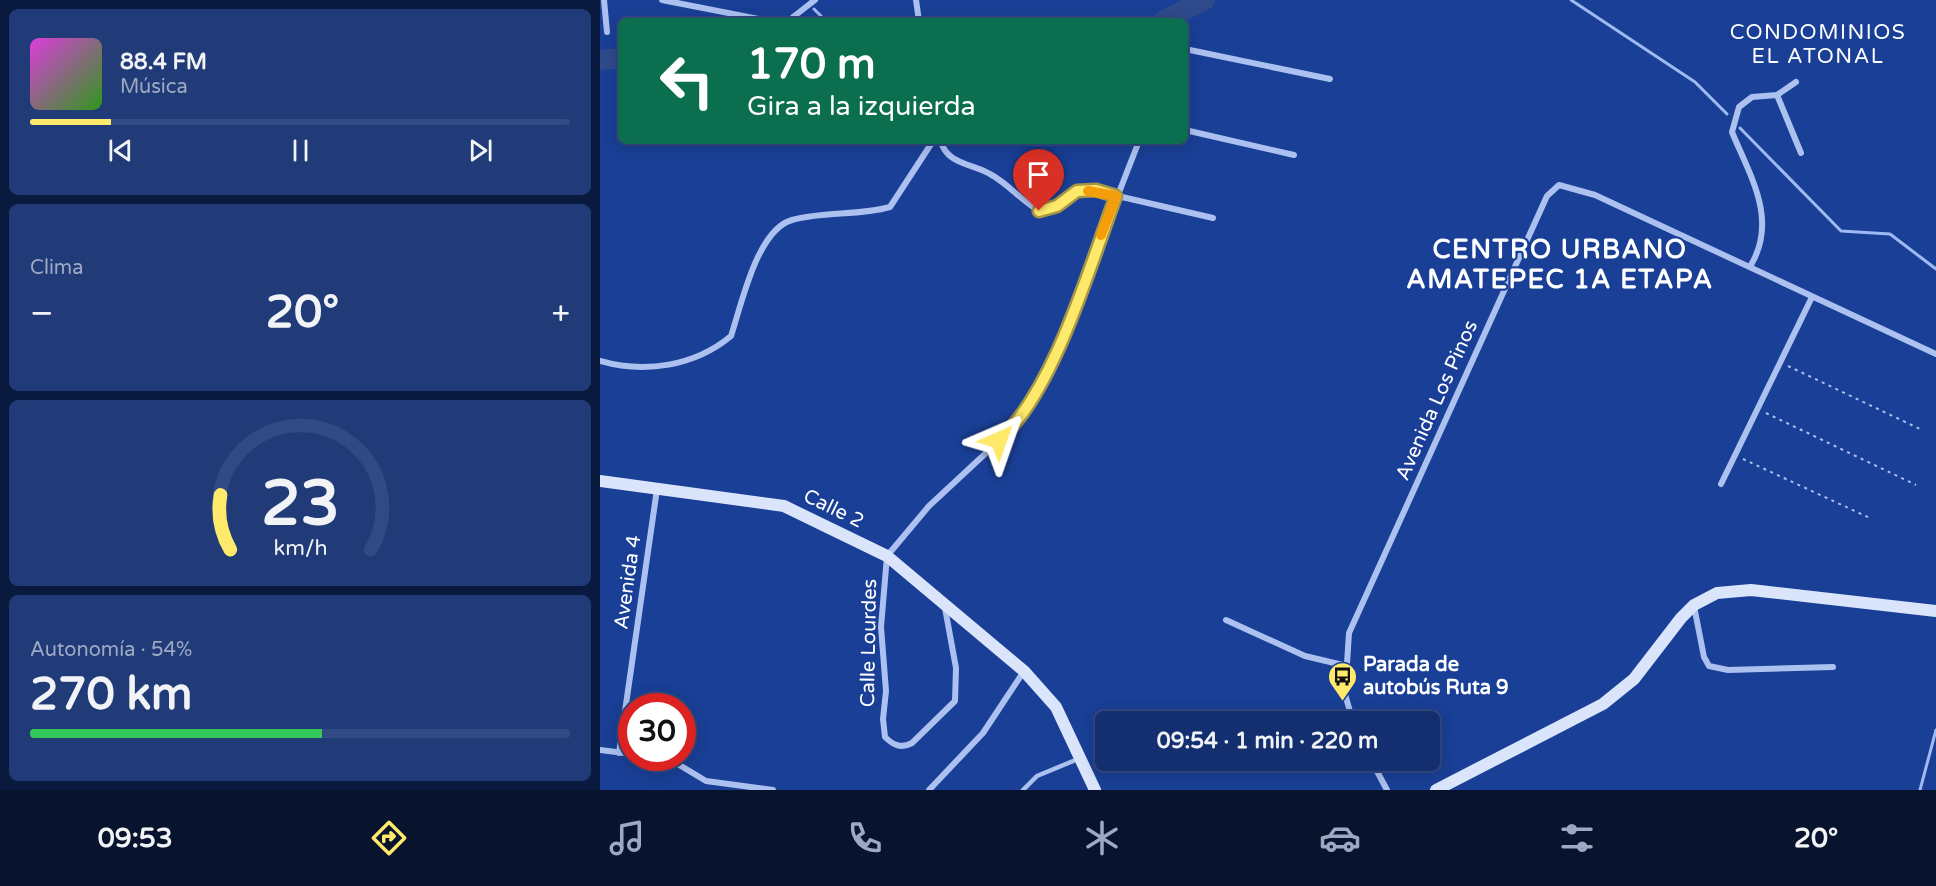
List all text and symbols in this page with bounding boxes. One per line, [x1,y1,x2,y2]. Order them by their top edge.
district label: CONDOMINIOS EL ATONAL [1730,20,1906,69]
text: 170 m [747,39,876,90]
icon: left [648,42,726,120]
text: 88.4 FM [120,49,207,75]
text: Música [120,75,188,99]
text: Gira a la izquierda [747,90,976,123]
icon: previous [104,134,137,167]
icon: pause [284,134,317,167]
icon: next [464,134,497,167]
pin [1013,149,1064,211]
icon: arrive [1022,158,1055,191]
district label: CENTRO URBANO AMATEPEC 1A ETAPA [1406,234,1714,295]
text: Clima [30,256,83,280]
text: 20° [266,286,339,340]
text: − [30,294,54,333]
text: + [551,294,570,333]
street label: Avenida Los Pinos [1391,317,1483,484]
position arrow [967,408,1031,472]
text: 23 [261,467,339,542]
street label: Calle 2 [799,484,868,534]
street label: Avenida 4 [610,534,646,631]
text: km/h [273,535,327,561]
street label: Calle Lourdes [856,579,882,707]
text: Autonomía · 54% [30,638,192,662]
place label: Parada de autobús Ruta 9 [1363,653,1509,700]
bus stop icon: Parada de autobús Ruta 9 [1326,660,1358,702]
text: 270 km [30,668,192,722]
speed limit sign: 30 [618,693,696,771]
text: 09:54 · 1 min · 220 m [1157,728,1378,754]
icon: directions [368,817,410,859]
icon: music [606,817,648,859]
icon: phone [844,817,886,859]
icon: climate [1081,817,1123,859]
icon: car [1319,817,1361,859]
icon: filters [1556,817,1598,859]
text: 09:53 [98,822,173,855]
text: 20° [1794,822,1838,855]

